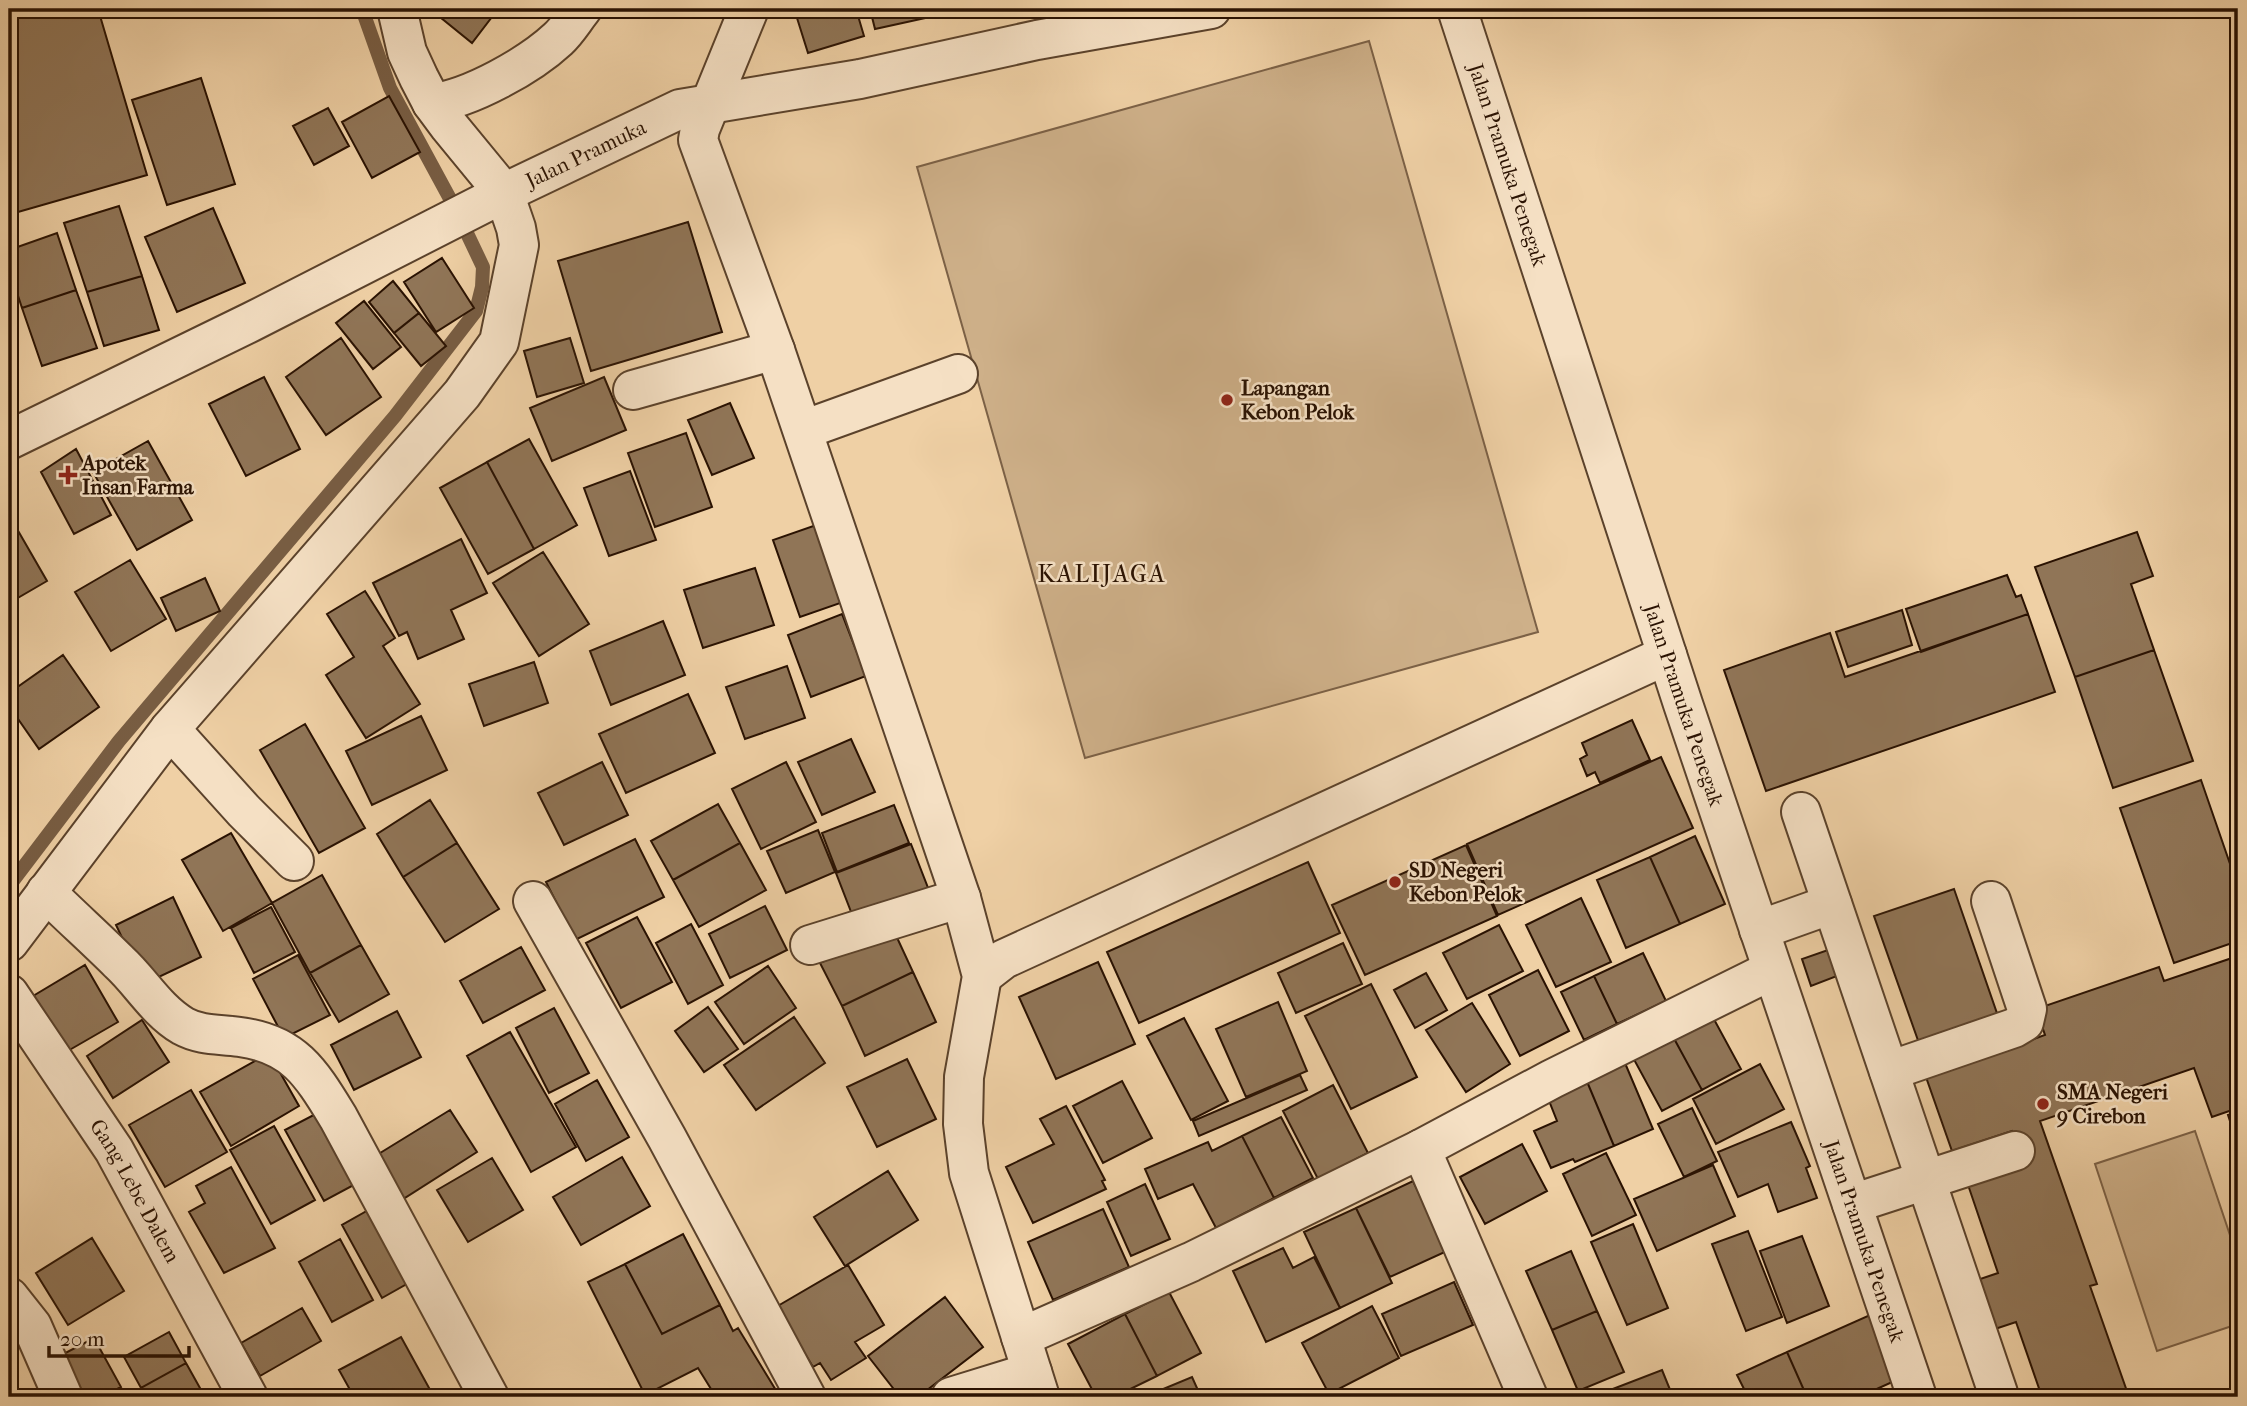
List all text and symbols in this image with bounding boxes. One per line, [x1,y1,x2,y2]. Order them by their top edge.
street label: Jalan Pramuka Penegak [1463,59,1552,270]
street label: Jalan Pramuka [520,115,650,194]
place label: Lapangan Kebon Pelok [1241,376,1355,424]
marker: Lapangan Kebon Pelok [1219,392,1235,408]
place label: Apotek Insan Farma [80,451,195,499]
marker: Apotek Insan Farma [60,467,76,483]
district label: KALIJAGA [1037,560,1167,588]
street label: Jalan Pramuka Penegak [1639,599,1729,809]
place label: SD Negeri Kebon Pelok [1409,858,1523,906]
marker: SD Negeri Kebon Pelok [1387,874,1403,890]
place label: SMA Negeri 9 Cirebon [2056,1080,2169,1128]
marker: SMA Negeri 9 Cirebon [2035,1096,2051,1112]
street label: Gang Lebe Dalem [85,1115,185,1267]
street label: Jalan Pramuka Penegak [1819,1135,1910,1346]
scale bar [49,1315,189,1359]
text: 20 m [60,1327,105,1351]

